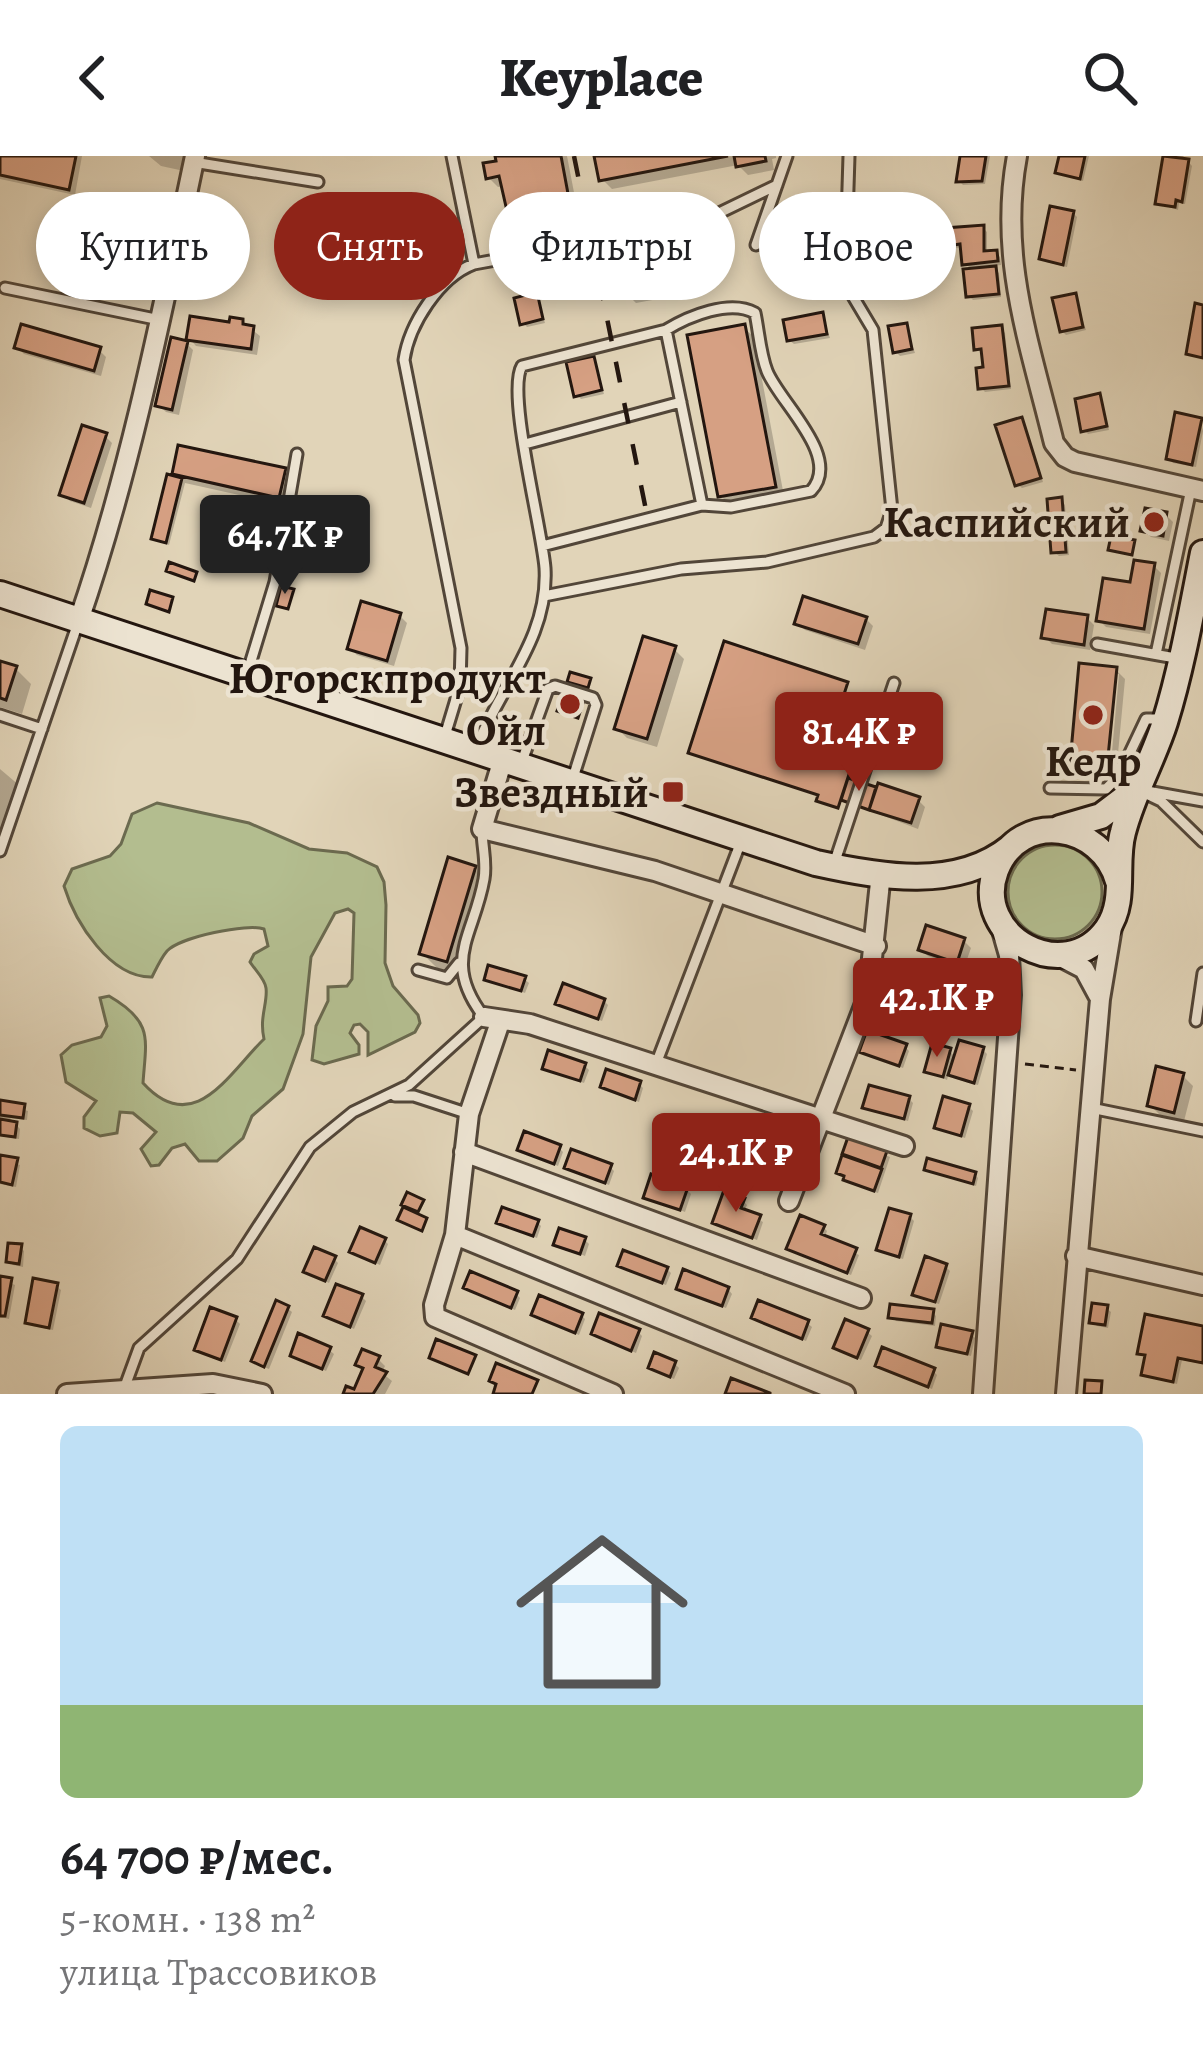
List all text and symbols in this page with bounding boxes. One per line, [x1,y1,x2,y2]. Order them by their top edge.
text: Keyplace [499,41,704,115]
icon: back [60,45,126,111]
icon: search [1077,45,1143,111]
chip: Купить [36,192,250,300]
chip: Снять [274,192,465,300]
chip: Фильтры [489,192,735,300]
chip: Новое [759,192,956,300]
place label: Каспийский [883,491,1130,553]
pin: 64.7K ₽ [174,495,396,597]
text: 64.7K ₽ [227,507,343,560]
marker: Каспийский [1141,509,1167,535]
place label: Югорскпродукт Ойл [228,647,546,761]
marker: Югорскпродукт Ойл [557,691,583,717]
pin: 81.4K ₽ [748,692,970,794]
marker: Кедр [1080,702,1106,728]
text: 81.4K ₽ [802,704,916,757]
place label: Кедр [1045,730,1141,792]
place label: Звездный [454,761,649,823]
marker: Звездный [660,779,686,805]
pin: 42.1K ₽ [826,958,1048,1060]
text: 42.1K ₽ [880,970,994,1023]
pin: 24.1K ₽ [625,1113,847,1215]
text: 24.1K ₽ [679,1125,793,1178]
icon: home [494,1504,710,1720]
text: 64 700 ₽/мес. [60,1822,334,1892]
text: 5-комн. · 138 m² [60,1892,315,1945]
text: улица Трассовиков [60,1945,377,1998]

